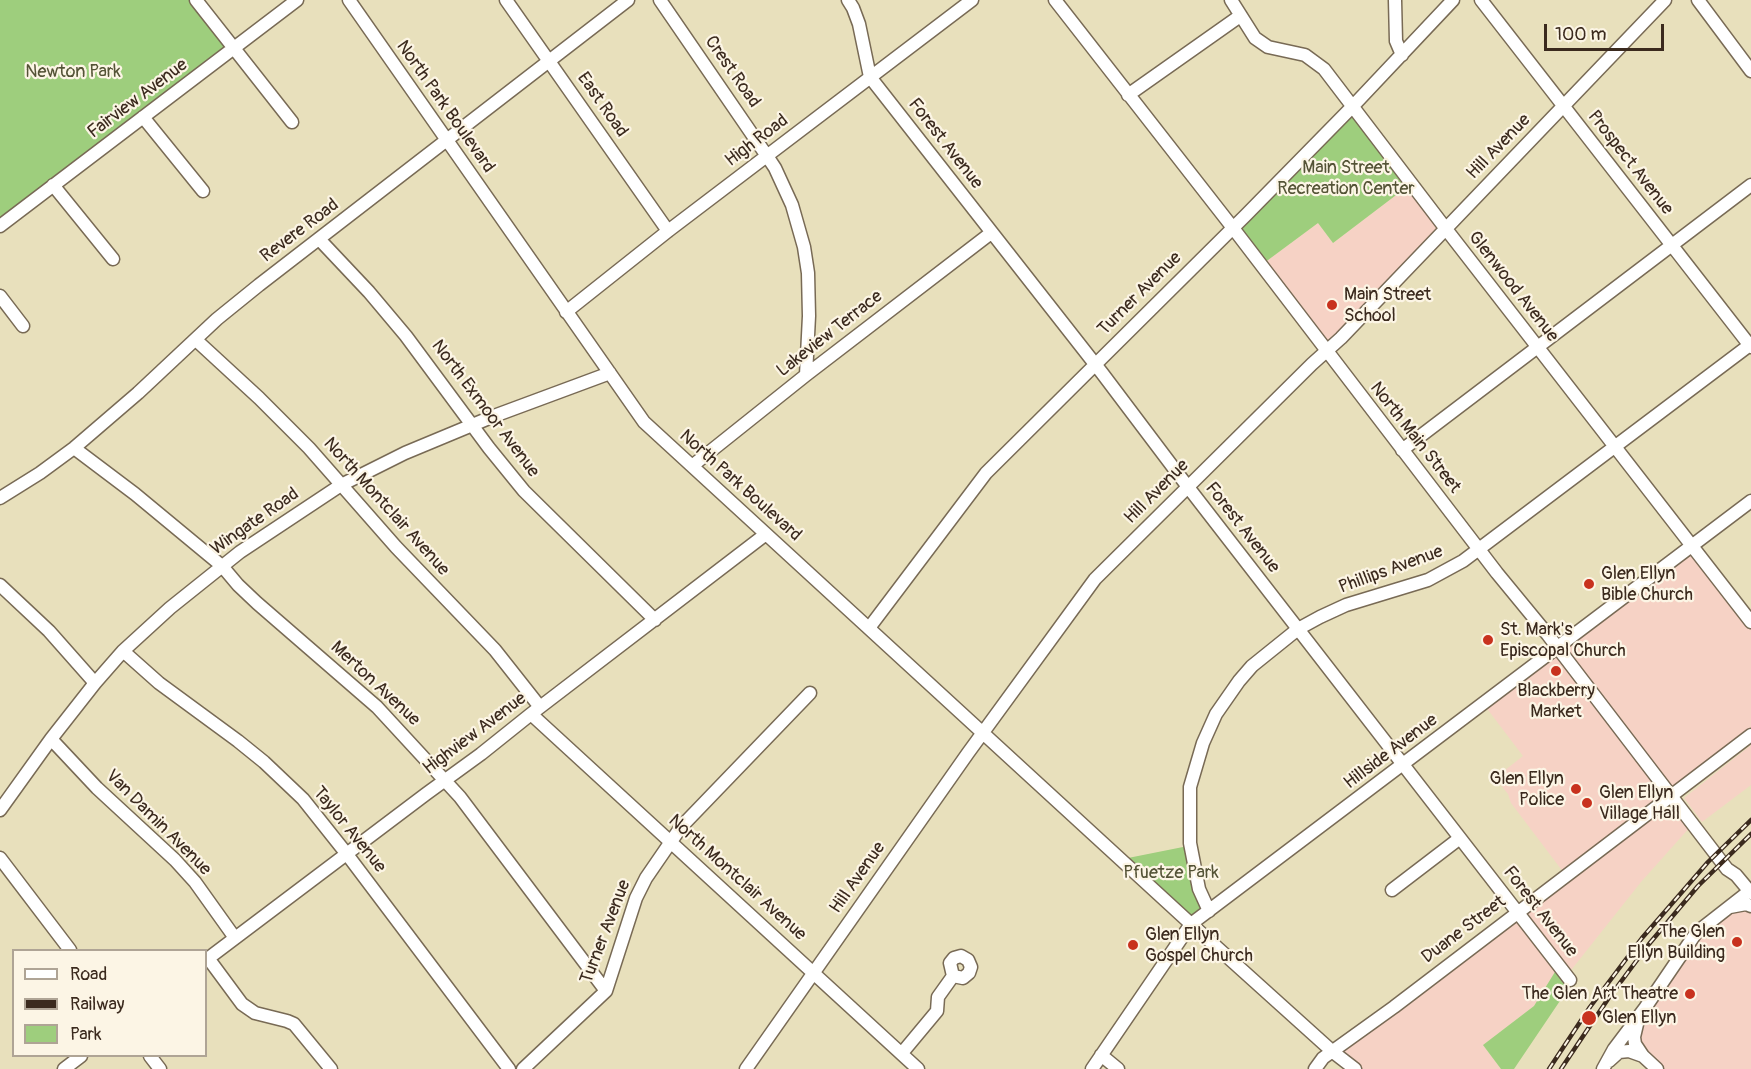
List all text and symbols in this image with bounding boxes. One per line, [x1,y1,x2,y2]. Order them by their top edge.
scale bar [1547,12,1667,50]
text: 100 m [1555,23,1607,46]
street label: Crest Road [699,32,765,112]
street label: North Park Boulevard [391,37,499,177]
street label: Fairview Avenue [84,54,192,144]
park label: Newton Park [25,61,121,83]
street label: East Road [572,68,632,142]
street label: Forest Avenue [903,94,987,194]
street label: Prospect Avenue [1583,107,1677,219]
street label: High Road [721,110,793,172]
street label: Hill Avenue [1463,110,1535,184]
park label: Main Street Recreation Center [1277,157,1415,200]
street label: Revere Road [257,195,343,267]
street label: Glenwood Avenue [1463,227,1563,347]
street label: Turner Avenue [1094,248,1186,340]
place label: Main Street School [1344,284,1431,326]
street label: Lakeview Terrace [773,286,887,382]
marker: Main Street School [1325,298,1339,312]
street label: North Exmoor Avenue [426,336,544,482]
street label: North Main Street [1365,378,1465,498]
street label: North Park Boulevard [675,426,805,546]
street label: North Montclair Avenue [318,434,454,580]
street label: Hill Avenue [1120,455,1194,529]
street label: Forest Avenue [1200,478,1284,578]
street label: Wingate Road [207,484,303,560]
street label: Phillips Avenue [1336,541,1446,599]
place label: Glen Ellyn Bible Church [1601,563,1693,606]
marker: Glen Ellyn Bible Church [1582,577,1596,591]
place label: St. Mark's Episcopal Church [1500,619,1626,662]
marker: St. Mark's Episcopal Church [1481,633,1495,647]
street label: Merton Avenue [326,637,424,731]
marker: Blackberry Market [1549,664,1563,678]
place label: Blackberry Market [1517,680,1595,722]
street label: Highview Avenue [419,688,531,780]
street label: Hillside Avenue [1340,710,1442,794]
street label: Van Damin Avenue [101,766,215,880]
place label: Glen Ellyn Police [1490,768,1564,810]
marker: Glen Ellyn Police [1569,782,1583,796]
place label: Glen Ellyn Village Hall [1599,782,1680,824]
street label: Taylor Avenue [308,783,390,877]
marker: Glen Ellyn Village Hall [1580,796,1594,810]
street label: North Montclair Avenue [664,810,810,946]
street label: Hill Avenue [826,838,890,918]
park label: Pfuetze Park [1123,862,1219,884]
street label: Forest Avenue [1498,862,1582,962]
street label: Turner Avenue [576,877,636,987]
street label: Duane Street [1418,891,1510,969]
place label: The Glen Ellyn Building [1627,921,1725,964]
place label: Glen Ellyn Gospel Church [1145,924,1253,966]
marker: The Glen Ellyn Building [1730,935,1744,949]
marker: Glen Ellyn Gospel Church [1126,938,1140,952]
legend [12,949,207,1057]
text: Road [70,963,107,986]
place label: The Glen Art Theatre [1522,983,1678,1005]
marker: The Glen Art Theatre [1683,987,1697,1001]
text: Railway [70,993,125,1016]
place label: Glen Ellyn [1602,1007,1676,1029]
marker: Glen Ellyn [1580,1009,1598,1027]
text: Park [70,1023,102,1046]

